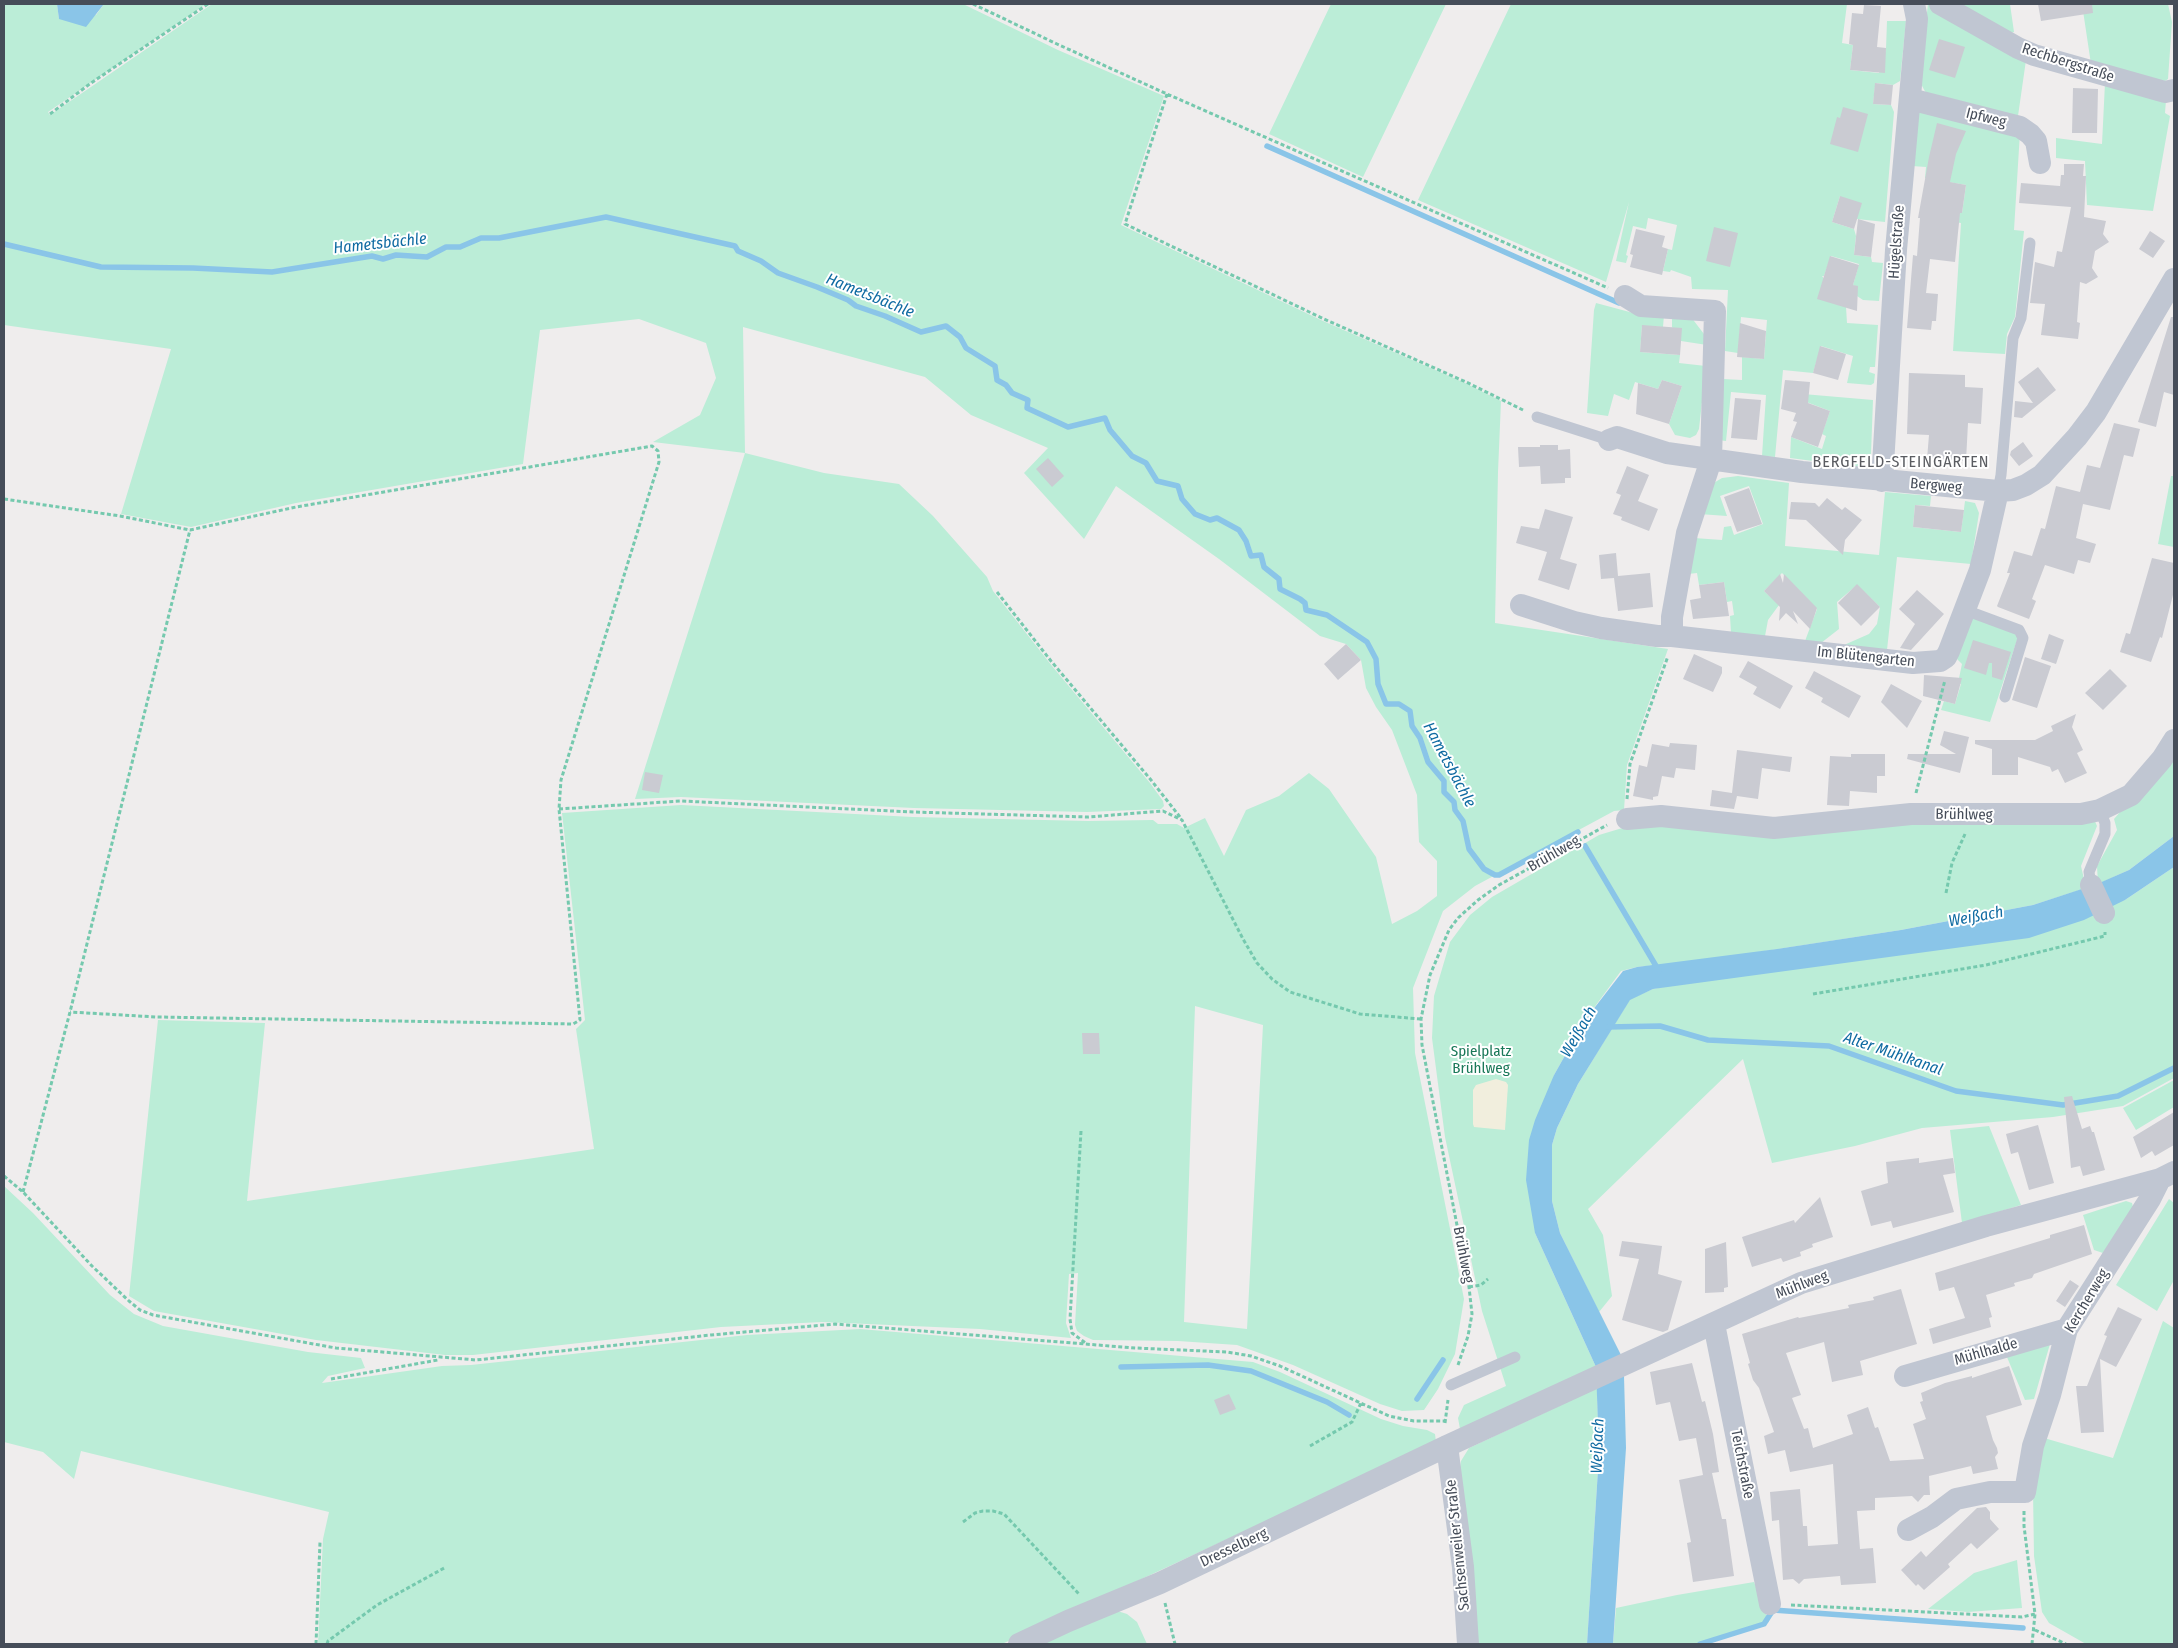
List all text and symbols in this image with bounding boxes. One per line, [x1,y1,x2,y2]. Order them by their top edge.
street label: Rechbergstraße [2020,40,2116,86]
street label: Ipfweg [1964,104,2008,132]
street label: Hügelstraße [1885,204,1909,280]
water label: Hametsbächle [333,230,427,258]
water label: Hametsbächle [823,270,917,322]
district label: BERGFELD-STEINGÄRTEN [1810,453,1992,473]
street label: Bergweg [1909,475,1963,497]
street label: Im Blütengarten [1816,643,1916,671]
water label: Hametsbächle [1419,719,1479,811]
street label: Brühlweg [1935,806,1993,824]
street label: Brühlweg [1525,832,1583,876]
water label: Weißach [1947,903,2005,931]
water label: Weißach [1557,1003,1601,1061]
water label: Alter Mühlkanal [1841,1028,1945,1080]
park label: Spielplatz Brühlweg [1451,1043,1511,1078]
street label: Brühlweg [1449,1225,1477,1285]
street label: Kercherweg [2061,1266,2113,1336]
street label: Mühlweg [1773,1267,1831,1303]
street label: Mühlhalde [1952,1334,2020,1370]
water label: Weißach [1587,1418,1609,1474]
street label: Teichstraße [1726,1428,1758,1500]
street label: Sachsenweiler Straße [1442,1479,1474,1611]
street label: Dresselberg [1197,1525,1271,1571]

